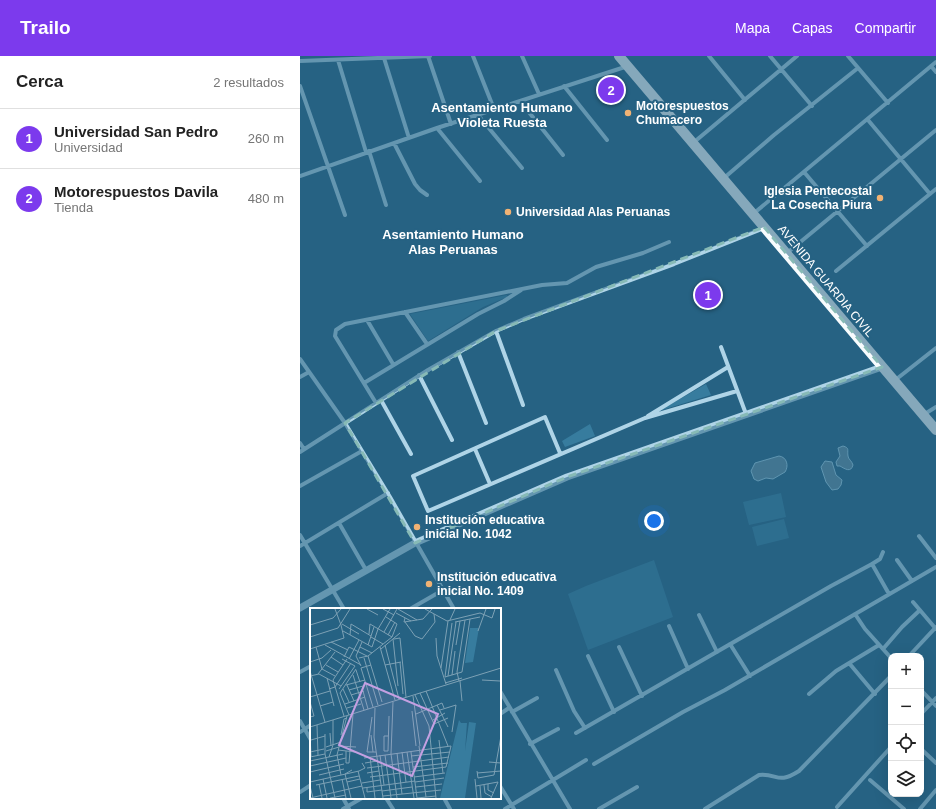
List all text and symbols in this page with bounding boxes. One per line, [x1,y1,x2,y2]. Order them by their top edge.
text: Trailo [20,17,71,38]
text: Mapa [735,20,770,36]
text: Capas [792,20,833,36]
text: Compartir [855,20,916,36]
text: Cerca [16,72,63,91]
text: 2 resultados [213,75,284,90]
pin: 2 [598,75,624,105]
place label: Motorespuestos Chumacero [636,99,729,127]
district label: Asentamiento Humano Violeta Ruesta [431,100,573,130]
marker: Motorespuestos Chumacero [623,108,633,118]
text: Universidad San Pedro [54,123,218,140]
text: 1 [25,131,33,146]
text: 260 m [248,131,284,146]
text: Universidad [54,140,123,155]
text: Motorespuestos Davila [54,183,218,200]
place label: Iglesia Pentecostal La Cosecha Piura [764,184,872,212]
text: 2 [25,191,33,206]
text: 480 m [248,191,284,206]
marker: Iglesia Pentecostal La Cosecha Piura [875,193,885,203]
text: Tienda [54,200,93,215]
place label: Universidad Alas Peruanas [516,205,671,219]
marker: Universidad Alas Peruanas [503,207,513,217]
street label: AVENIDA GUARDIA CIVIL [775,222,877,340]
district label: Asentamiento Humano Alas Peruanas [382,227,524,257]
pin: 1 [695,280,721,310]
your location [644,511,664,531]
place label: Institución educativa inicial No. 1042 [425,513,545,541]
marker: Institución educativa inicial No. 1042 [412,522,422,532]
place label: Institución educativa inicial No. 1409 [437,570,557,598]
marker: Institución educativa inicial No. 1409 [424,579,434,589]
inset map [310,608,501,799]
map controls [888,653,924,797]
button: + [888,653,924,689]
button: − [888,689,924,725]
button: locate [888,725,924,761]
button: layers [888,761,924,797]

